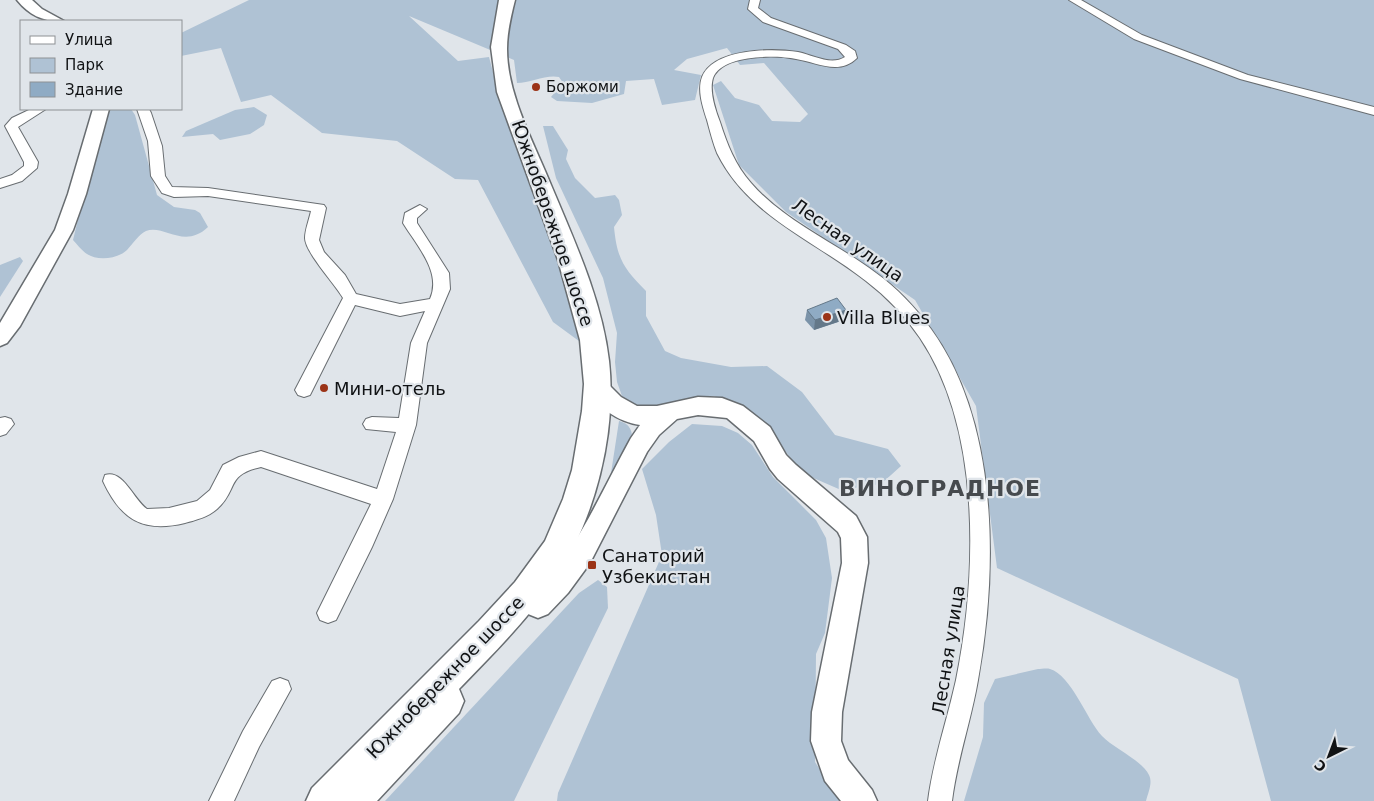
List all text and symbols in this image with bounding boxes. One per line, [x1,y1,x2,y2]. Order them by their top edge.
legend [20,20,182,110]
text: Улица [65,31,113,49]
text: Парк [65,56,104,74]
place label: Боржоми [546,78,619,96]
text: Здание [65,81,123,99]
marker: Боржоми [530,81,542,93]
street label: Южнобережное шоссе [508,117,598,329]
street label: Лесная улица [788,194,908,286]
place label: Villa Blues [837,307,930,328]
marker: Villa Blues [821,311,833,323]
place label: Мини-отель [334,378,446,399]
marker: Мини-отель [318,382,330,394]
district label: ВИНОГРАДНОЕ [839,476,1041,501]
place label: Санаторий Узбекистан [602,545,710,587]
marker: Санаторий Узбекистан [586,559,598,571]
street label: Лесная улица [927,584,969,716]
street label: Южнобережное шоссе [362,592,528,762]
north arrow [1304,731,1354,781]
text: С [1311,756,1329,775]

